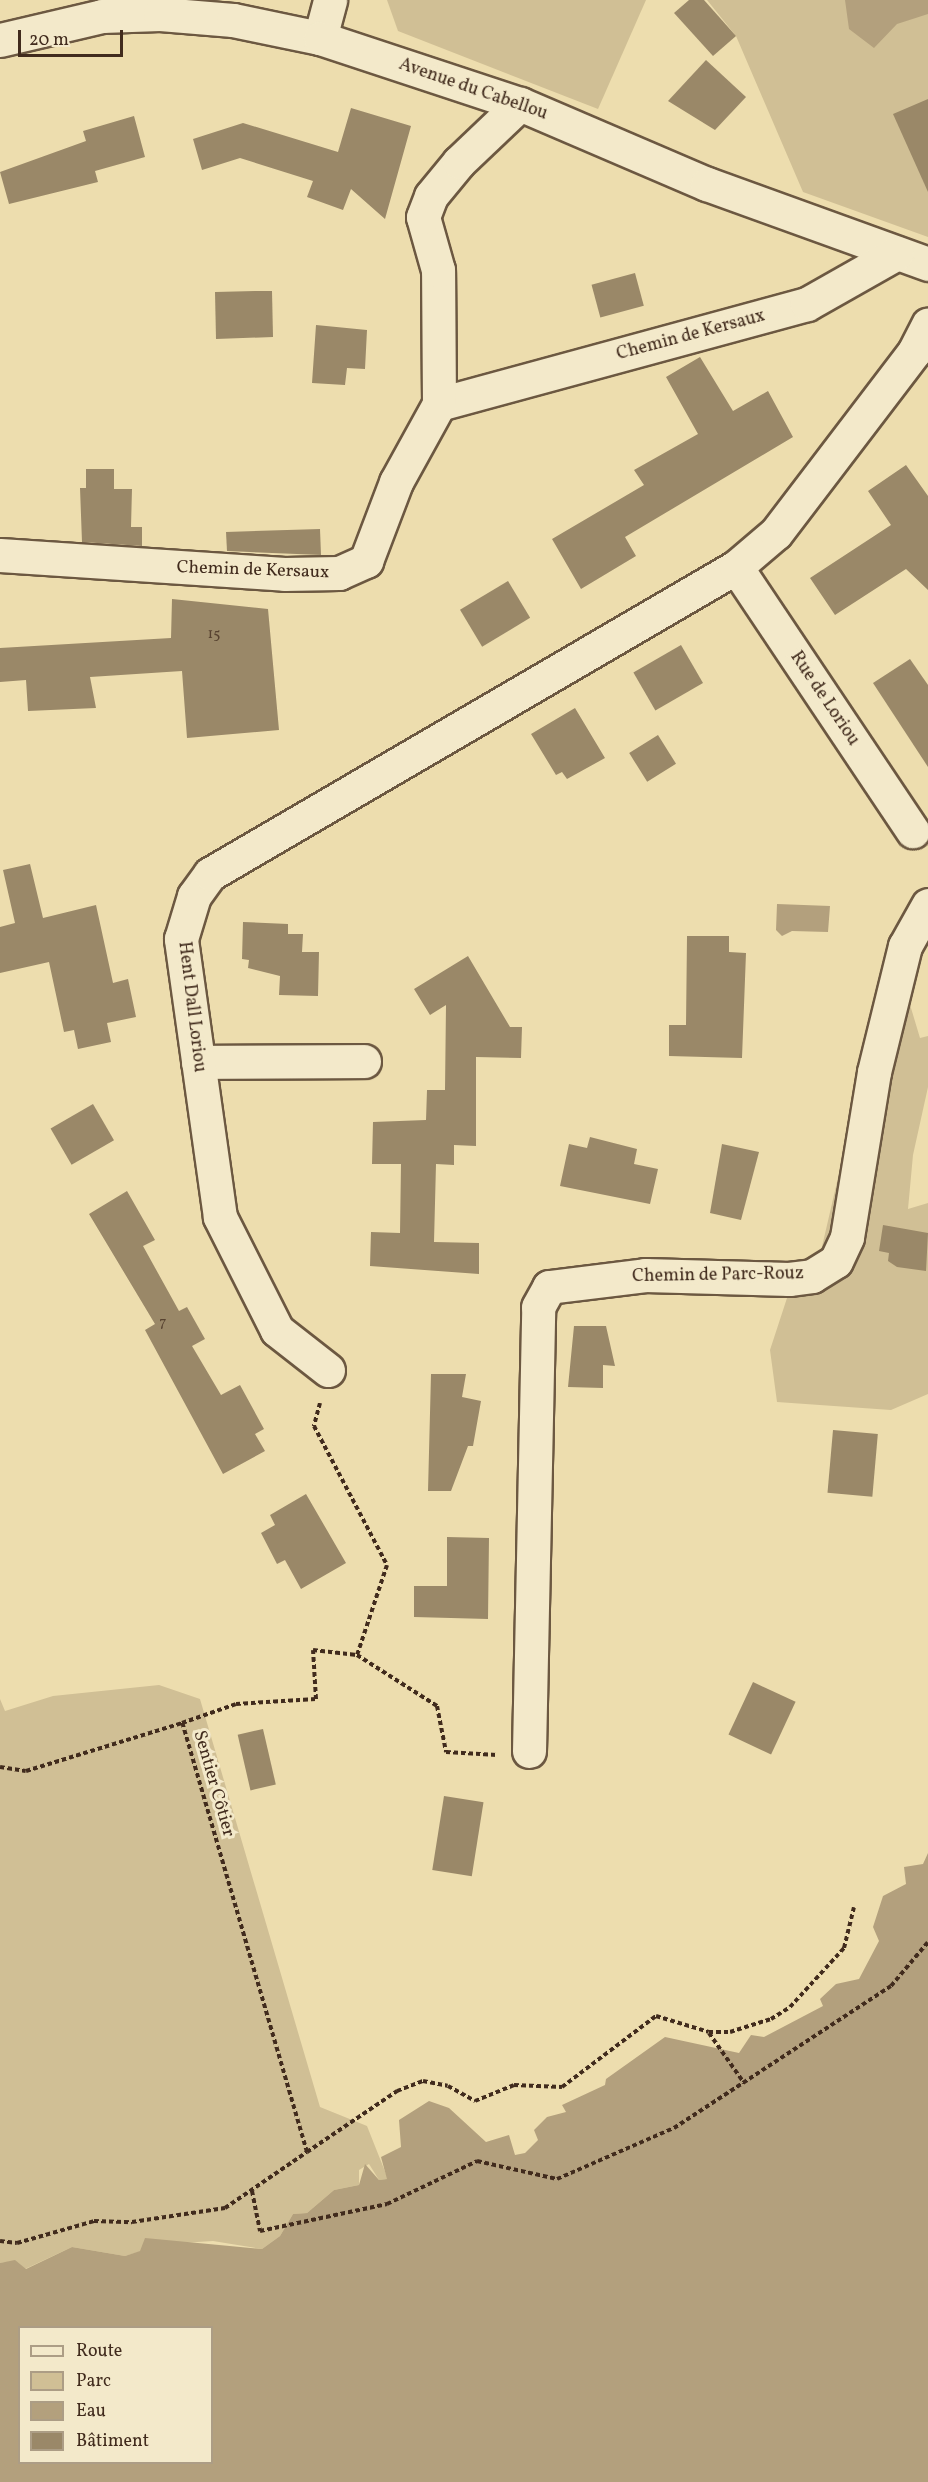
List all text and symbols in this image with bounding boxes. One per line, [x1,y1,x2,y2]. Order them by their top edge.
scale bar [21,18,126,56]
text: 20 m [29,28,69,53]
street label: Avenue du Cabellou [396,54,550,126]
street label: Chemin de Kersaux [614,306,768,366]
street label: Chemin de Kersaux [176,558,330,584]
house number: 15 [207,626,221,644]
street label: Rue de Loriou [785,648,863,750]
street label: Hent Dall Loriou [172,940,210,1074]
street label: Chemin de Parc-Rouz [632,1264,804,1288]
house number: 7 [159,1314,167,1332]
street label: Sentier Côtier [187,1728,239,1840]
legend [18,2326,213,2464]
text: Route [76,2339,122,2364]
text: Parc [76,2369,111,2394]
text: Eau [76,2399,106,2424]
text: Bâtiment [76,2429,149,2454]

